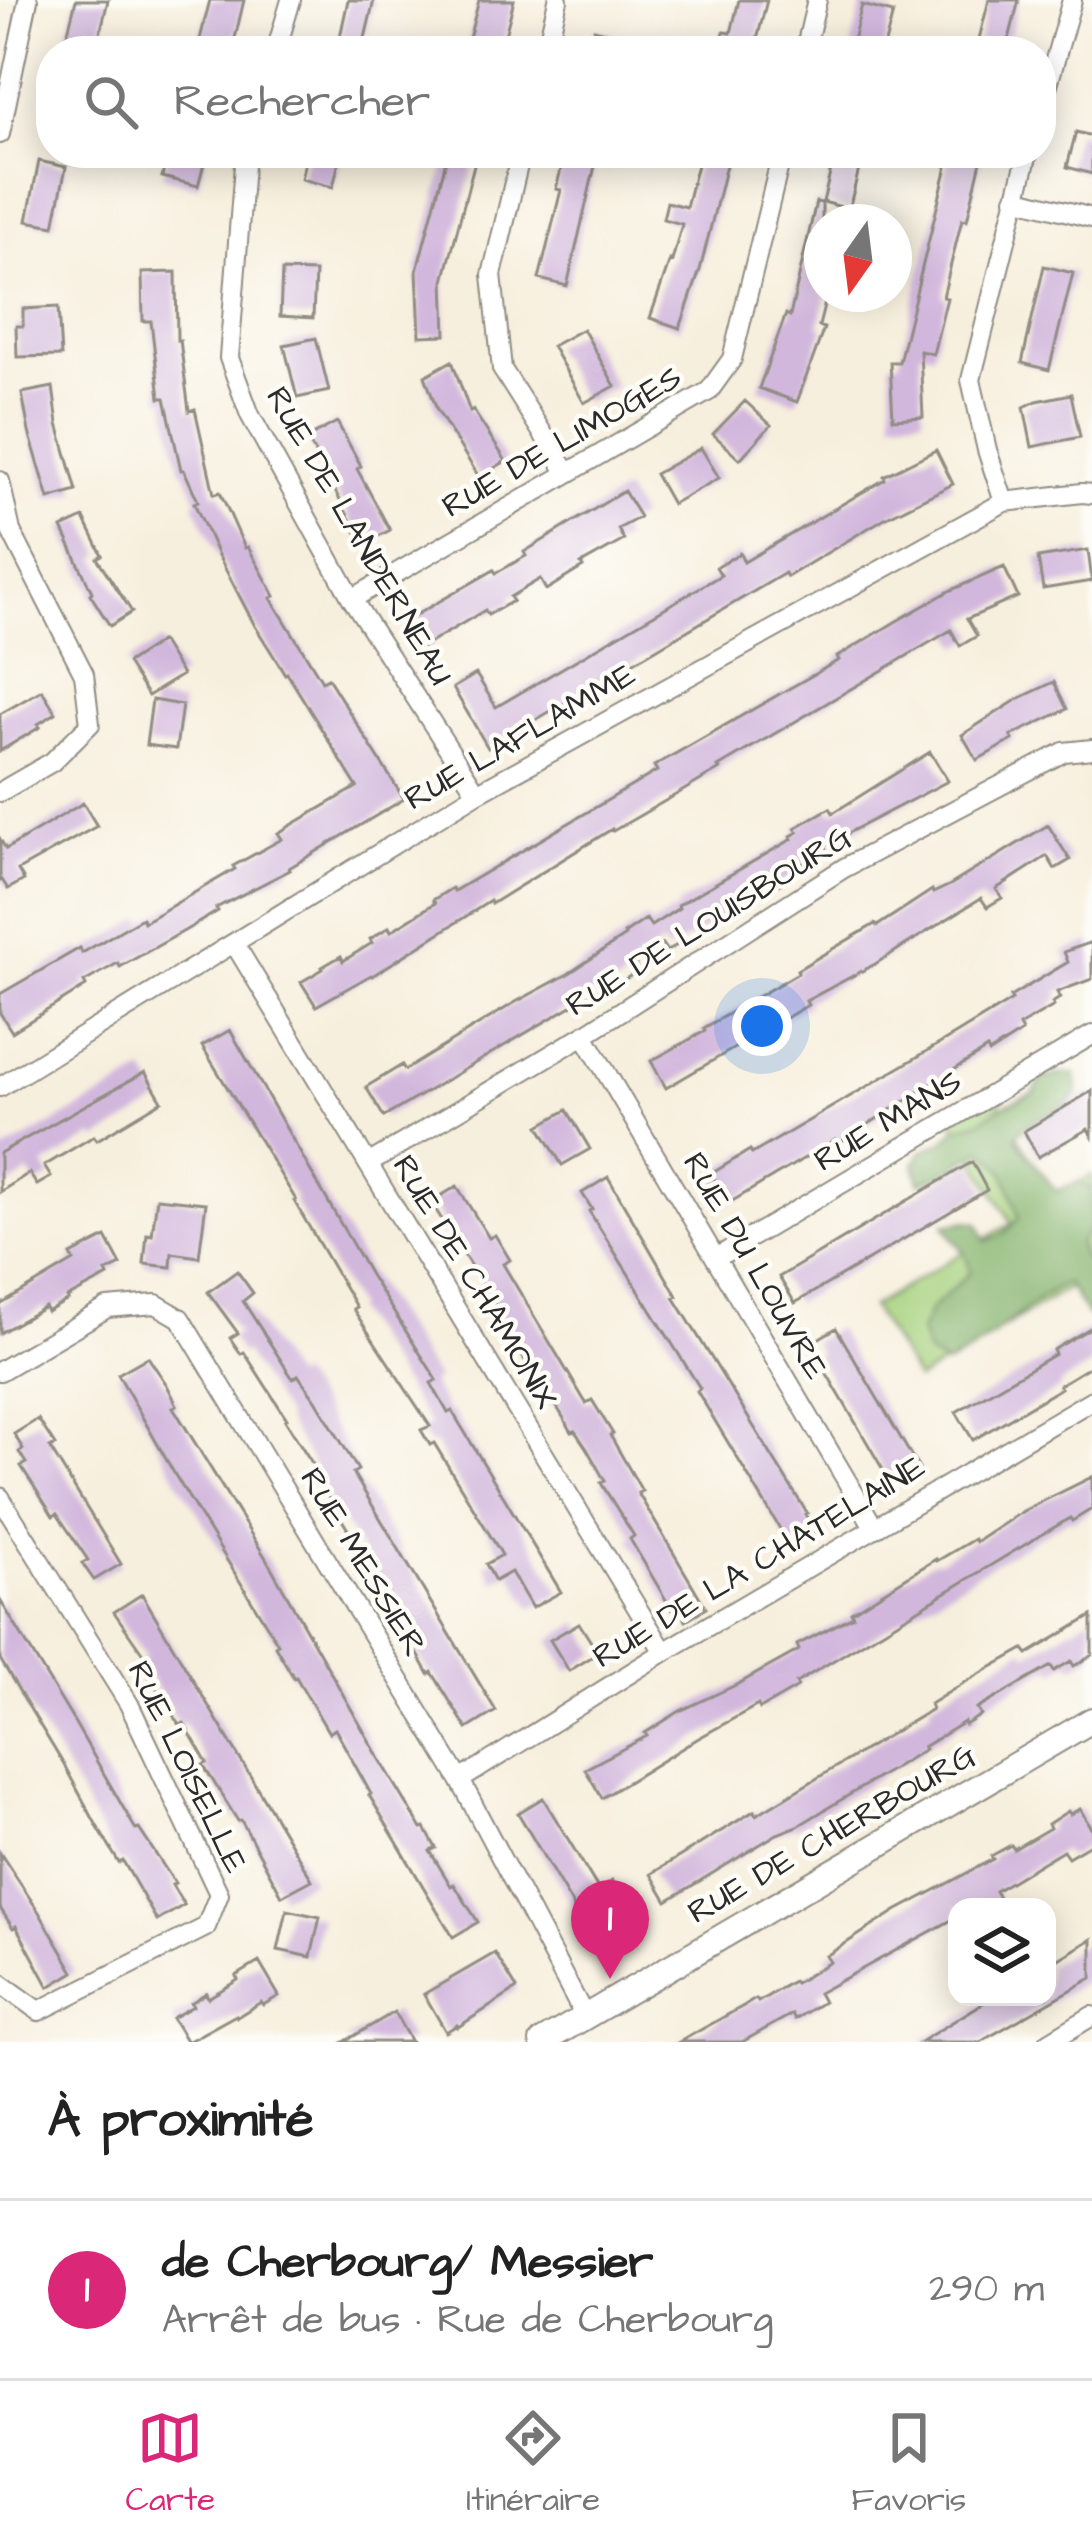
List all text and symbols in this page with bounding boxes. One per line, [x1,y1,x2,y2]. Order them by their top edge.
search box [36,36,1056,168]
icon: search [78,69,144,135]
text: Rechercher [174,71,430,133]
north arrow [804,204,912,312]
street label: RUE DE LIMOGES [434,355,690,529]
street label: RUE DE LANDERNEAU [255,378,463,694]
street label: RUE LAFLAMME [396,652,644,822]
street label: RUE DE LOUISBOURG [557,814,861,1028]
your location [732,996,792,1056]
street label: RUE MANS [805,1059,971,1183]
street label: RUE DU LOUVRE [671,1144,839,1388]
street label: RUE DE CHAMONIX [381,1147,569,1418]
street label: RUE DE LA CHATELAINE [584,1444,934,1680]
street label: RUE MESSIER [289,1459,437,1665]
street label: RUE LOISELLE [116,1653,258,1881]
street label: RUE DE CHERBOURG [679,1733,985,1935]
pin: 1 [571,1880,649,1979]
map controls [948,1898,1056,2006]
button: layers [948,1898,1056,2006]
text: À proximité [48,2085,314,2156]
text: de Cherbourg/ Messier [162,2232,653,2294]
text: 1 [85,2263,90,2317]
text: 290 m [929,2263,1044,2317]
text: Arrêt de bus · Rue de Cherbourg [162,2294,773,2348]
tab: Carte [126,2405,215,2523]
tab: Itinéraire [466,2405,600,2523]
tab: Favoris [851,2405,966,2523]

